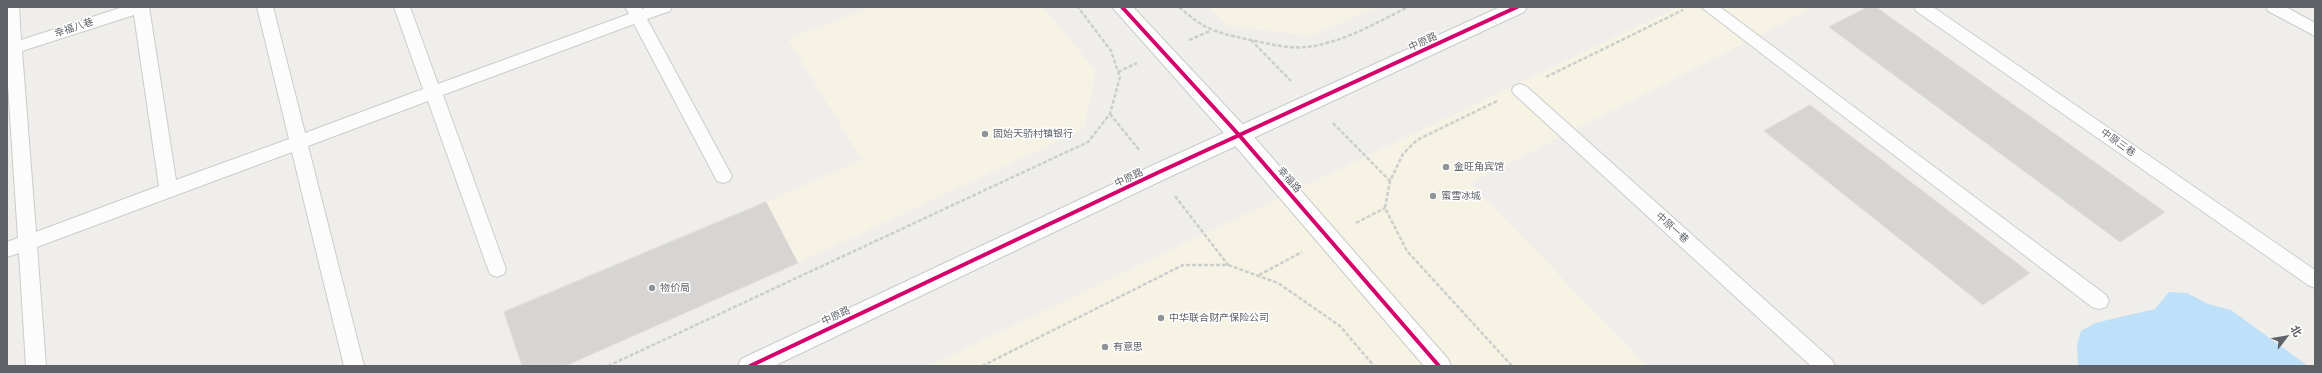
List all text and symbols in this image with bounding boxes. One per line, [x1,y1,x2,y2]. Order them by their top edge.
street label: 幸福八巷 [53,16,95,40]
street label: 中原路 [1407,30,1439,54]
street label: 中原三巷 [2098,127,2138,159]
place label: 固始天骄村镇银行 [993,128,1073,140]
marker: 固始天骄村镇银行 [980,129,990,139]
place label: 金旺角宾馆 [1454,161,1504,173]
marker: 金旺角宾馆 [1441,162,1451,172]
street label: 幸福路 [1275,165,1303,195]
street label: 中原路 [1113,166,1145,190]
place label: 蜜雪冰城 [1441,190,1481,202]
marker: 蜜雪冰城 [1428,191,1438,201]
street label: 中原一巷 [1653,210,1691,246]
place label: 物价局 [660,282,690,294]
marker: 物价局 [647,283,657,293]
street label: 中原路 [820,304,852,328]
place label: 中华联合财产保险公司 [1169,312,1269,324]
marker: 中华联合财产保险公司 [1156,313,1166,323]
north arrow [2266,317,2306,357]
text: 北 [2287,322,2306,339]
place label: 有意思 [1113,341,1143,353]
marker: 有意思 [1100,342,1110,352]

